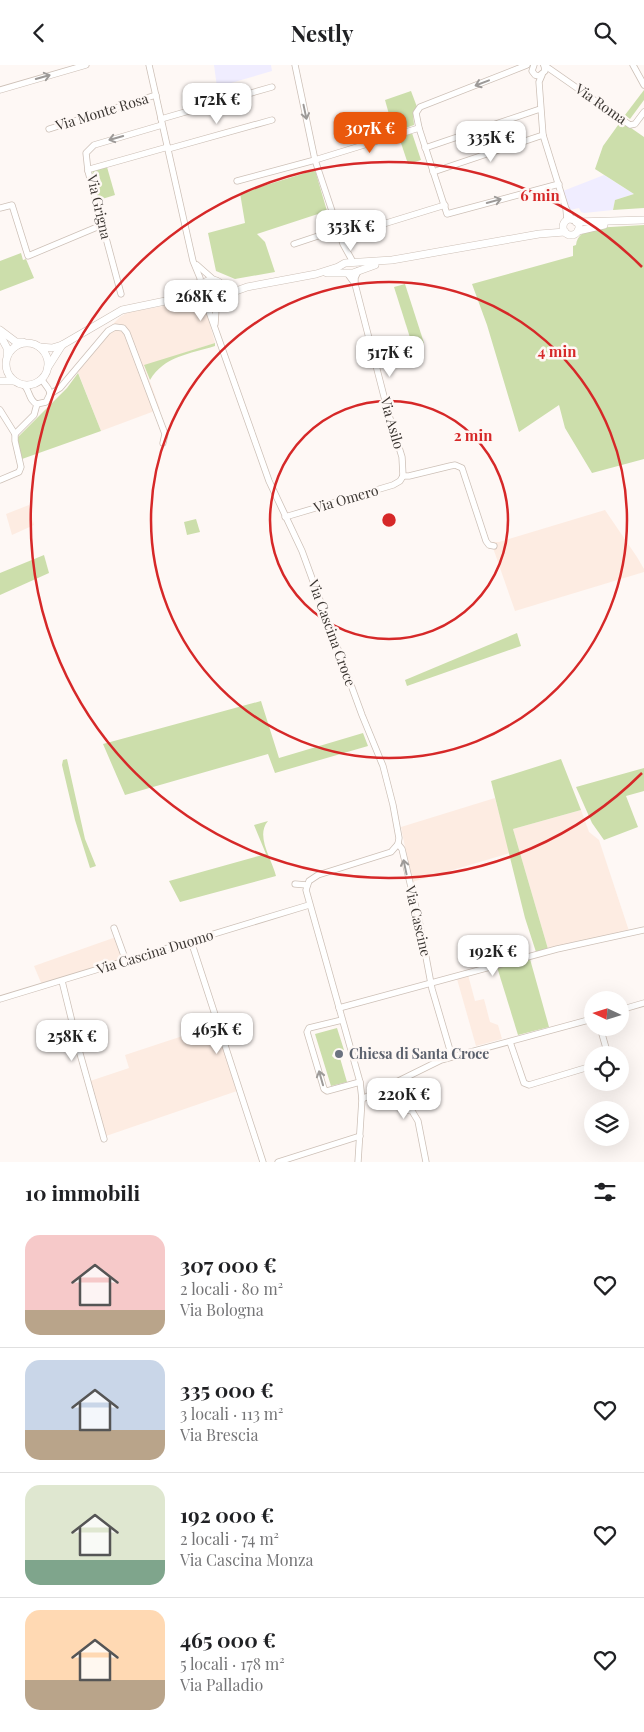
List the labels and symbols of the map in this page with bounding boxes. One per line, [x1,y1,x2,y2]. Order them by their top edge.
one-way arrow [35,72,51,82]
street label: Via Roma [571,78,631,128]
one-way arrow [475,79,490,88]
pin: 172K € [176,83,258,125]
street label: Via Monte Rosa [52,88,151,135]
one-way arrow [301,104,310,120]
pin: 307K € [329,111,411,154]
pin: 335K € [450,121,532,163]
one-way arrow [108,134,124,143]
street label: Via Grigna [83,172,116,241]
text: 6 min [520,185,560,205]
one-way arrow [486,196,502,205]
pin: 353K € [310,209,392,252]
pin: 268K € [160,279,242,322]
pin: 517K € [349,335,431,378]
text: 4 min [538,341,577,361]
street label: Via Asilo [376,394,409,451]
text: 2 min [454,425,493,445]
street label: Via Omero [310,480,381,517]
centre of rings [380,511,398,529]
street label: Via Cascina Croce [304,576,361,689]
one-way arrow [400,860,410,876]
street label: Via Cascine [401,883,436,958]
street label: Via Cascina Duomo [93,925,216,979]
pin: 192K € [452,935,534,977]
north arrow [584,991,629,1036]
pin: 465K € [176,1013,258,1055]
pin: 258K € [31,1019,113,1062]
place label: Chiesa di Santa Croce [349,1044,489,1063]
marker: Chiesa di Santa Croce [333,1048,345,1060]
one-way arrow [315,1071,325,1087]
pin: 220K € [363,1077,445,1120]

